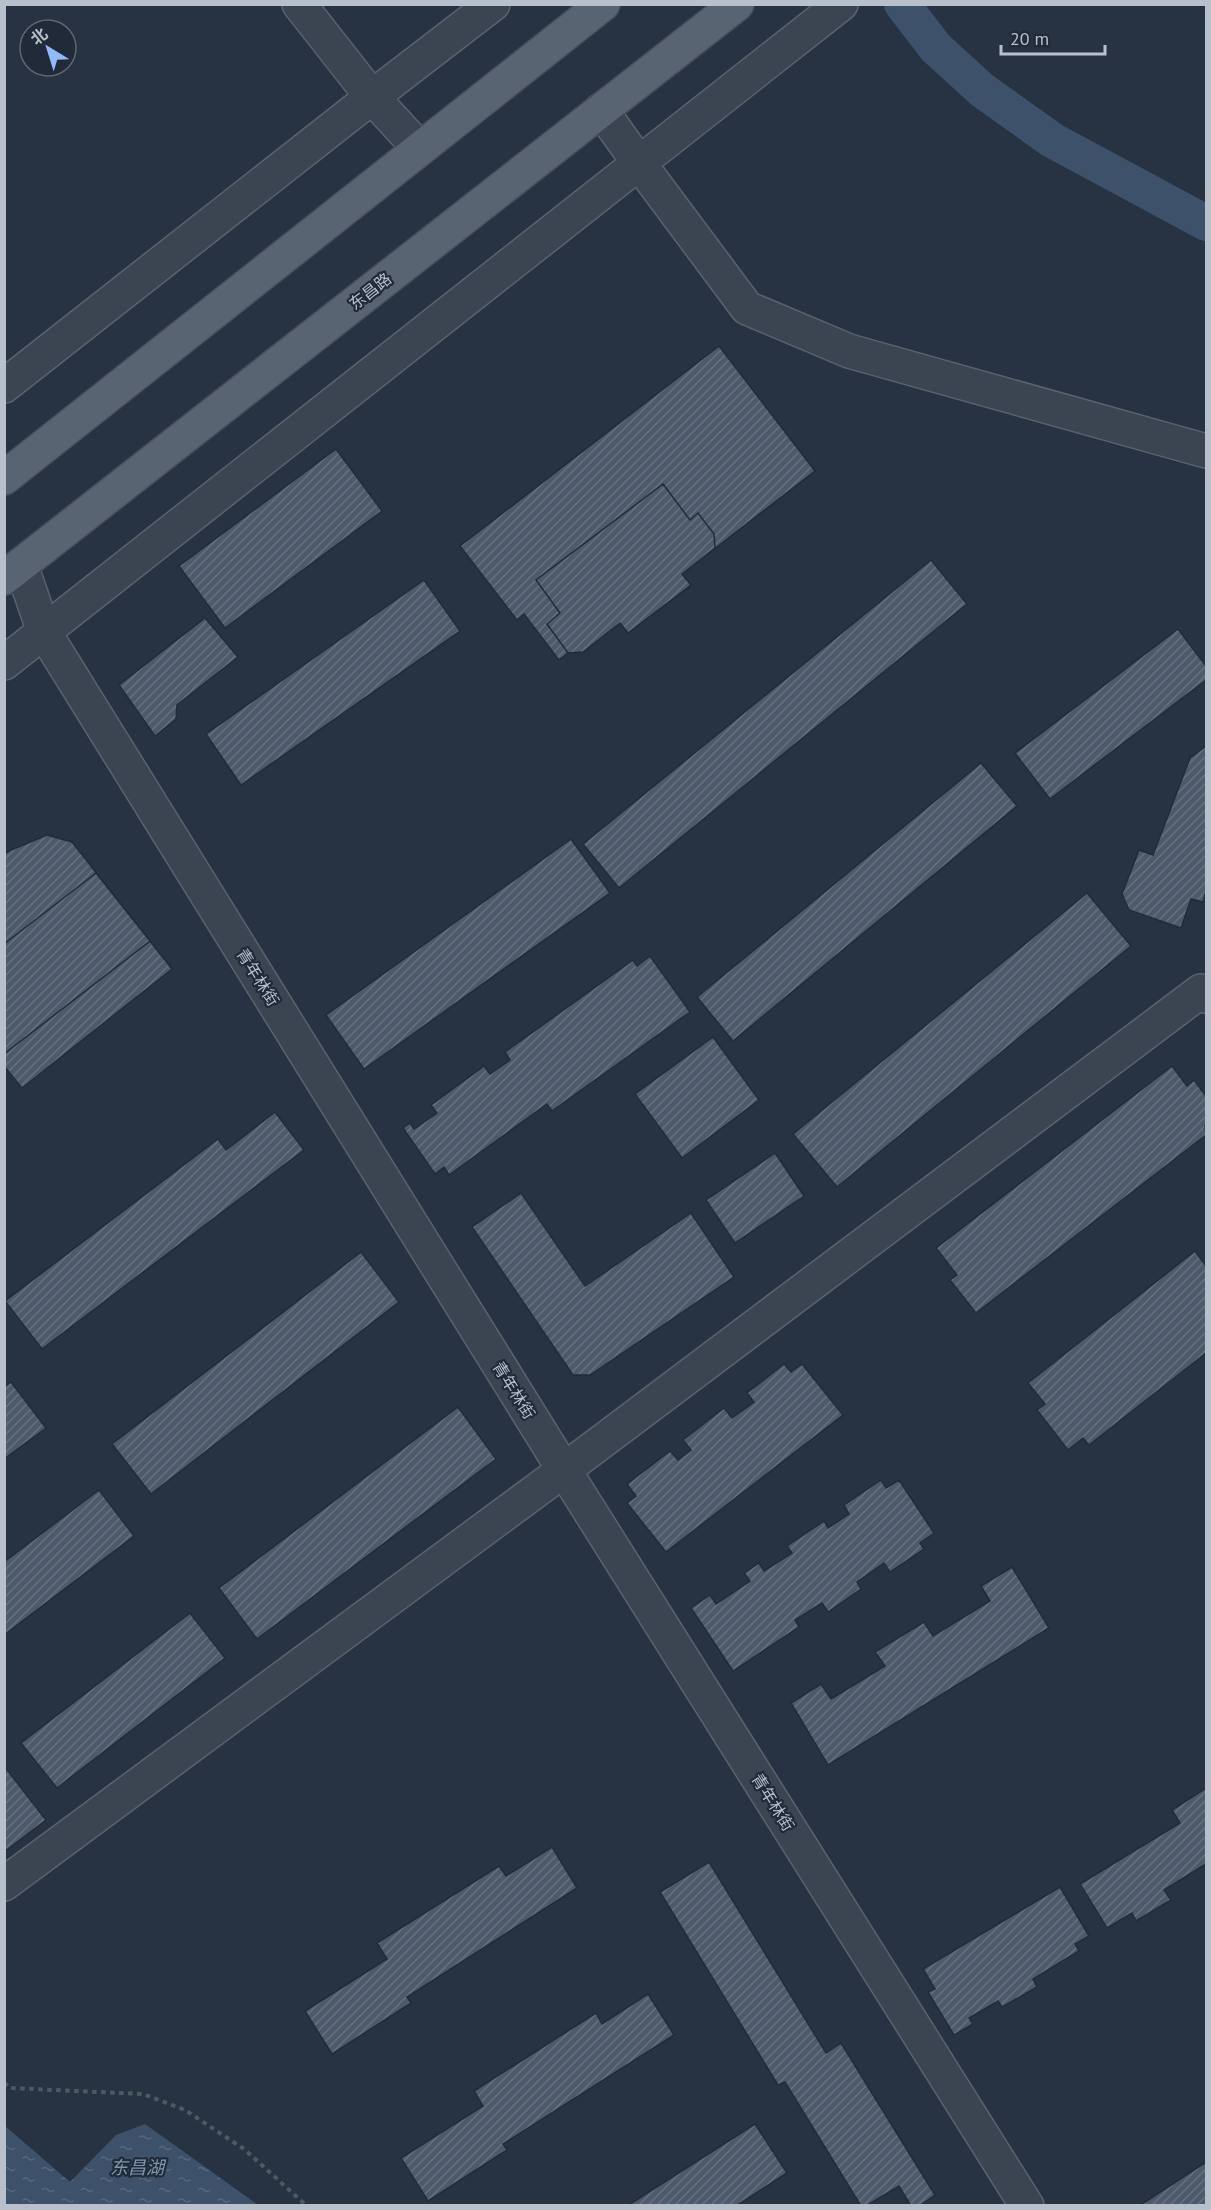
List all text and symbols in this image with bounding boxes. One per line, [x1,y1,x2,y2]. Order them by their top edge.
north arrow [18,18,78,78]
scale bar [1001,18,1104,56]
text: 北 [26,23,51,49]
text: 20 m [1010,27,1049,50]
street label: 东昌路 [345,268,395,314]
street label: 青年林街 [233,945,283,1009]
street label: 青年林街 [489,1358,539,1422]
street label: 青年林街 [748,1770,798,1834]
water label: 东昌湖 [110,2156,167,2179]

